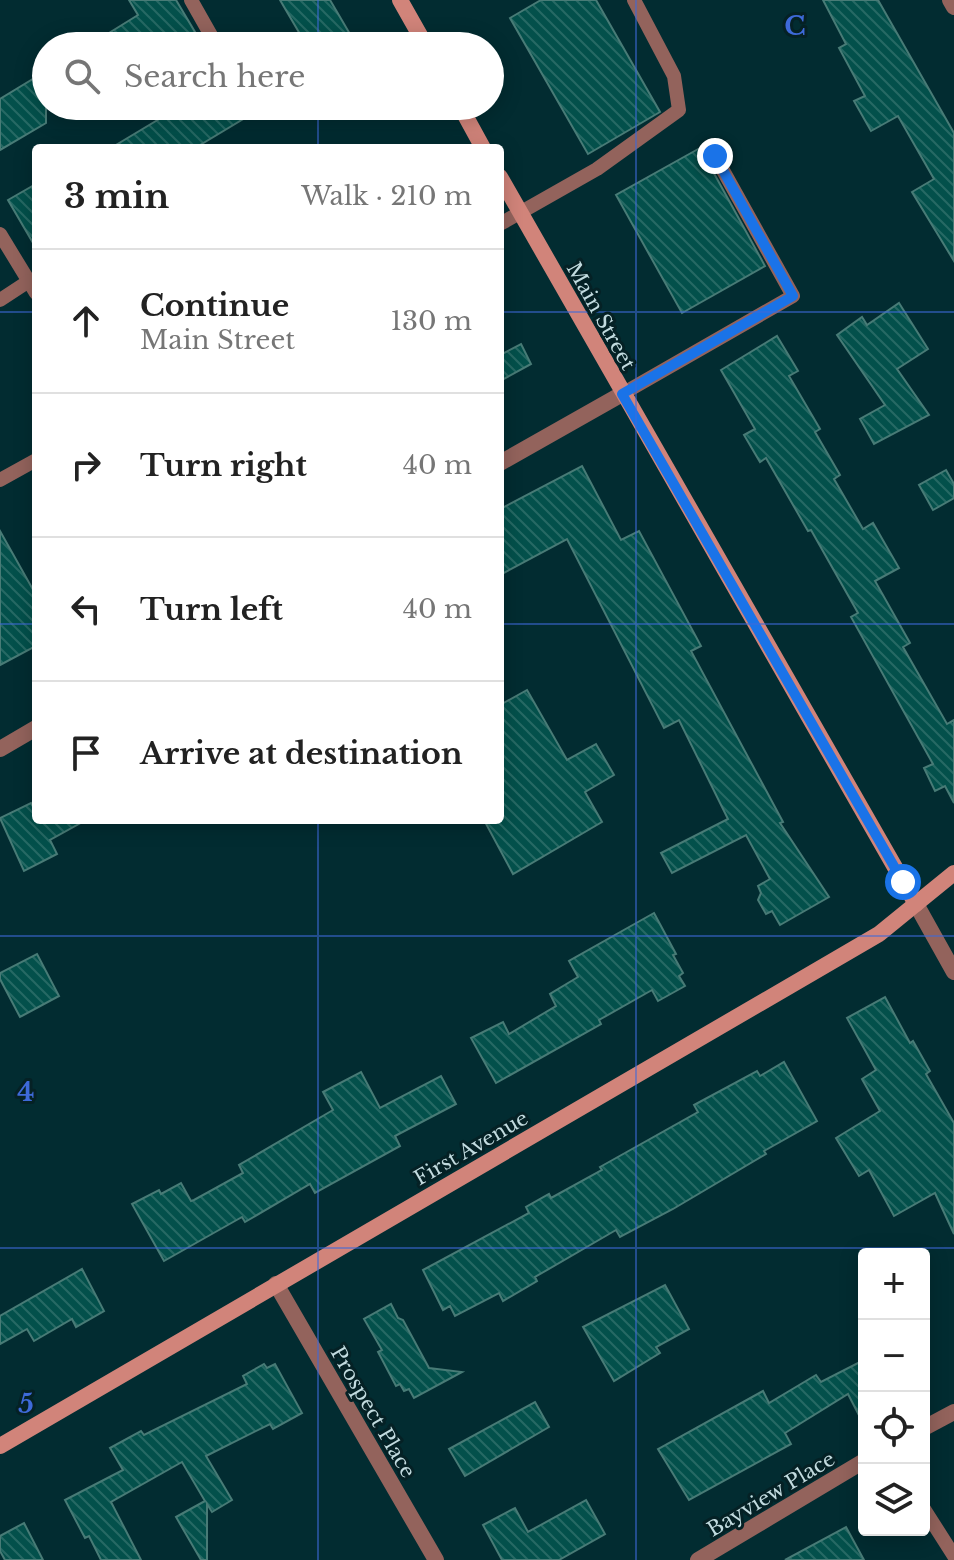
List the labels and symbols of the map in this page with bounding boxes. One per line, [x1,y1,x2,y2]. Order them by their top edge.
text: C [784,10,806,42]
route end [697,138,733,174]
street label: Main Street [562,258,641,374]
route start [885,864,921,900]
text: 4 [17,1076,35,1108]
street label: First Avenue [410,1106,532,1190]
street label: Prospect Place [326,1342,420,1482]
text: 5 [18,1388,34,1420]
street label: Bayview Place [703,1446,839,1542]

